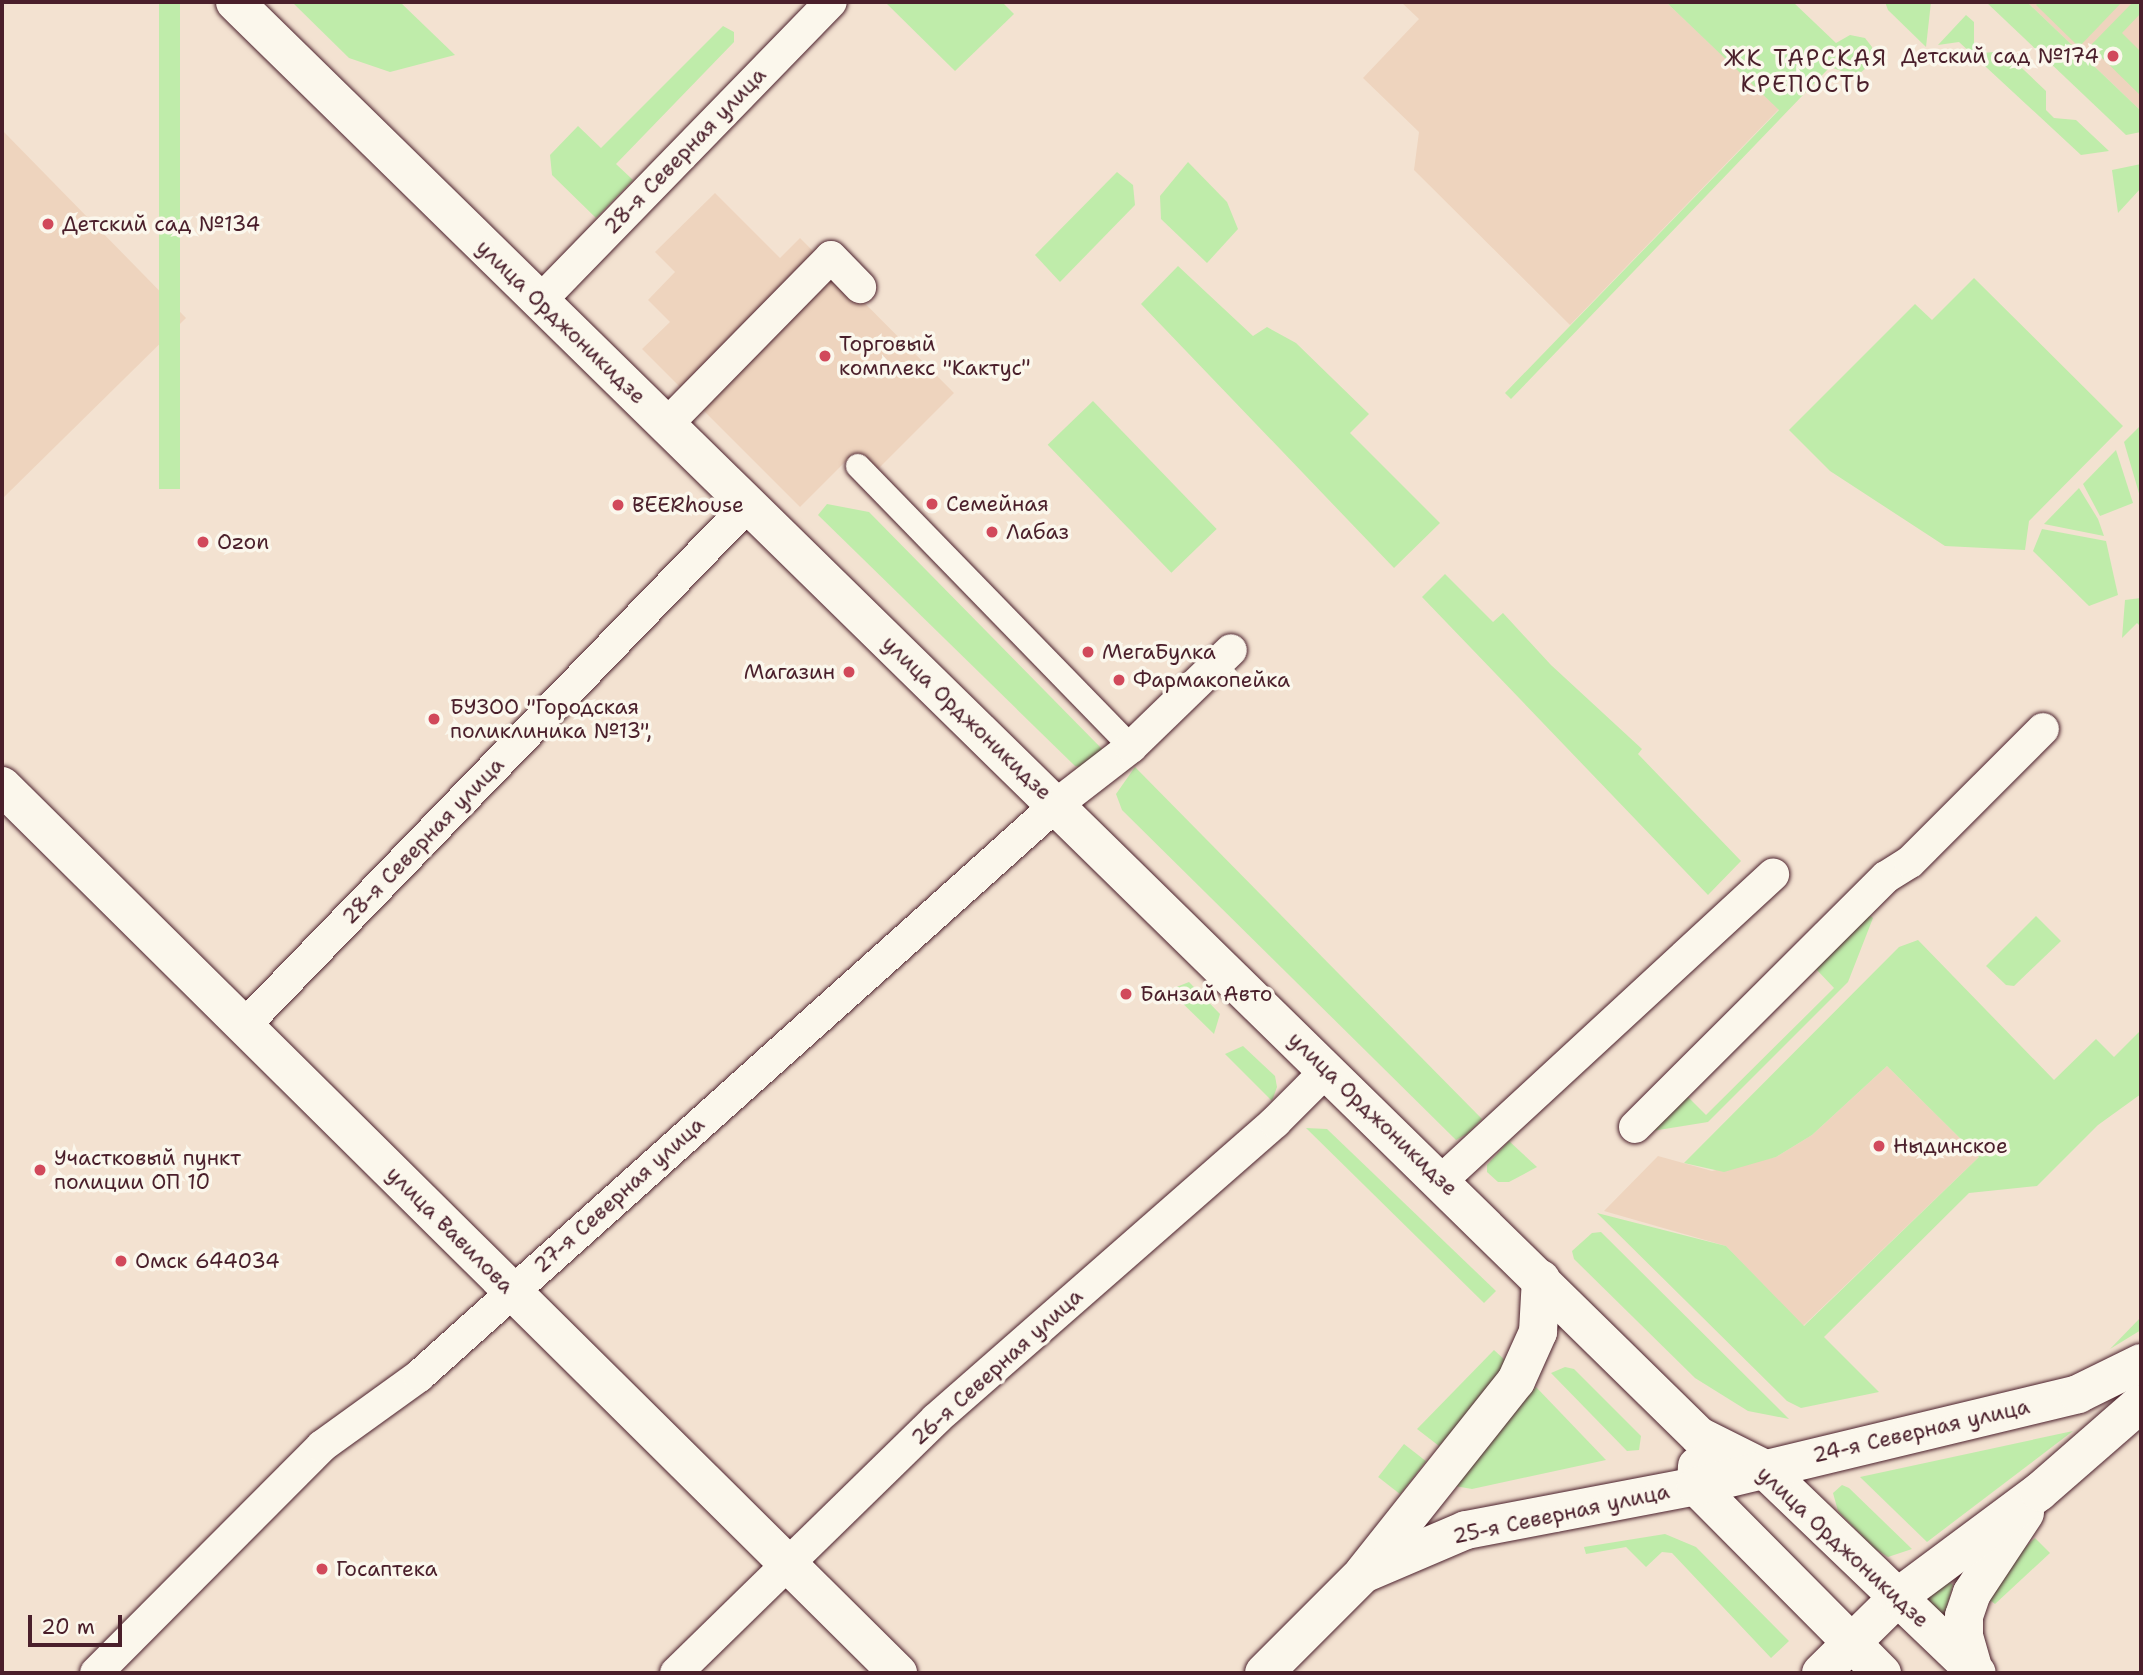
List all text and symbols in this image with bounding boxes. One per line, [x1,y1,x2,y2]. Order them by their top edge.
place label: Детский сад №174 [1901,43,2099,69]
district label: ЖК ТАРСКАЯ КРЕПОСТЬ [1725,44,1887,98]
marker: Детский сад №174 [2105,48,2121,64]
street label: 28-я Северная улица [599,62,771,240]
place label: Детский сад №134 [62,211,260,237]
marker: Детский сад №134 [40,216,56,232]
street label: улица Орджоникидзе [471,235,651,409]
place label: Торговый комплекс "Кактус" [839,331,1031,381]
marker: Торговый комплекс "Кактус" [817,348,833,364]
place label: Семейная [946,491,1049,517]
place label: BEERhouse [632,492,744,518]
marker: Семейная [924,496,940,512]
marker: BEERhouse [610,497,626,513]
place label: Лабаз [1006,519,1069,545]
marker: Лабаз [984,524,1000,540]
place label: Ozon [217,529,269,555]
marker: Ozon [195,534,211,550]
street label: улица Орджоникидзе [877,631,1057,805]
place label: МегаБулка [1102,639,1216,665]
marker: МегаБулка [1080,644,1096,660]
place label: Магазин [744,659,835,685]
marker: Магазин [841,664,857,680]
place label: Фармакопейка [1133,667,1290,693]
marker: Фармакопейка [1111,672,1127,688]
place label: БУЗОО "Городская поликлиника №13", [450,694,653,744]
marker: БУЗОО "Городская поликлиника №13", [424,709,444,729]
street label: 28-я Северная улица [337,752,509,930]
place label: Банзай Авто [1140,981,1273,1007]
marker: Банзай Авто [1118,986,1134,1002]
street label: улица Орджоникидзе [1283,1027,1463,1201]
street label: 27-я Северная улица [529,1112,709,1278]
place label: Ныдинское [1893,1133,2008,1159]
marker: Ныдинское [1871,1138,1887,1154]
place label: Участковый пункт полиции ОП 10 [54,1145,241,1195]
street label: улица Вавилова [381,1161,519,1299]
marker: Участковый пункт полиции ОП 10 [32,1162,48,1178]
place label: Омск 644034 [135,1248,280,1274]
marker: Омск 644034 [113,1253,129,1269]
street label: 26-я Северная улица [906,1283,1088,1451]
street label: 24-я Северная улица [1810,1394,2032,1468]
street label: улица Орджоникидзе [1752,1461,1934,1633]
street label: 25-я Северная улица [1450,1479,1672,1549]
place label: Госаптека [336,1556,438,1582]
marker: Госаптека [314,1561,330,1577]
scale bar [32,1602,126,1646]
text: 20 m [41,1613,95,1641]

